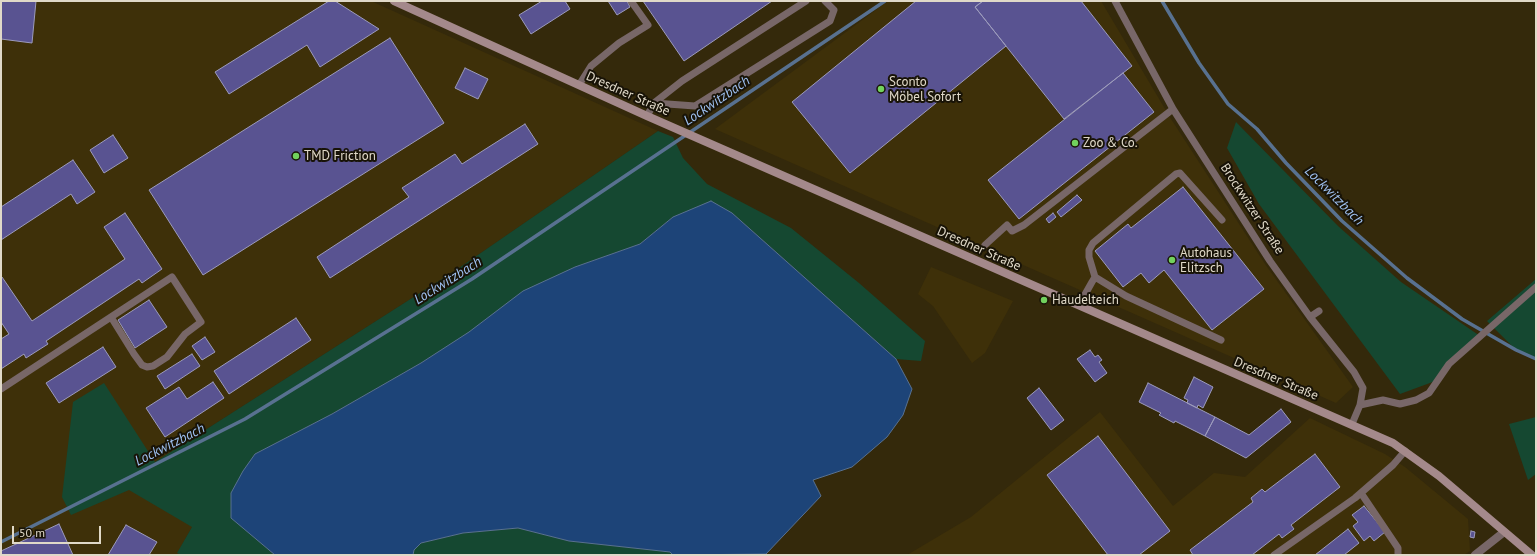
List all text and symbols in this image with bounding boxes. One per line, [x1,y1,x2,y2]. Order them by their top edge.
street label: Dresdner Straße [584,69,672,119]
water label: Lockwitzbach [681,73,753,129]
place label: Sconto Möbel Sofort [889,74,961,105]
marker: Sconto Möbel Sofort [876,84,886,94]
place label: Zoo & Co. [1083,135,1137,151]
marker: Zoo & Co. [1070,138,1080,148]
place label: TMD Friction [304,148,376,164]
marker: TMD Friction [291,151,301,161]
street label: Brockwitzer Straße [1217,161,1287,257]
water label: Lockwitzbach [1301,163,1367,229]
street label: Dresdner Straße [935,224,1023,274]
place label: Autohaus Elitzsch [1180,245,1232,276]
water label: Lockwitzbach [411,254,485,308]
marker: Autohaus Elitzsch [1167,255,1177,265]
place label: Haudelteich [1052,292,1119,308]
marker: Haudelteich [1039,295,1049,305]
street label: Dresdner Straße [1231,354,1321,404]
water label: Lockwitzbach [132,420,208,470]
scale bar [14,518,103,544]
text: 50 m [19,525,45,540]

